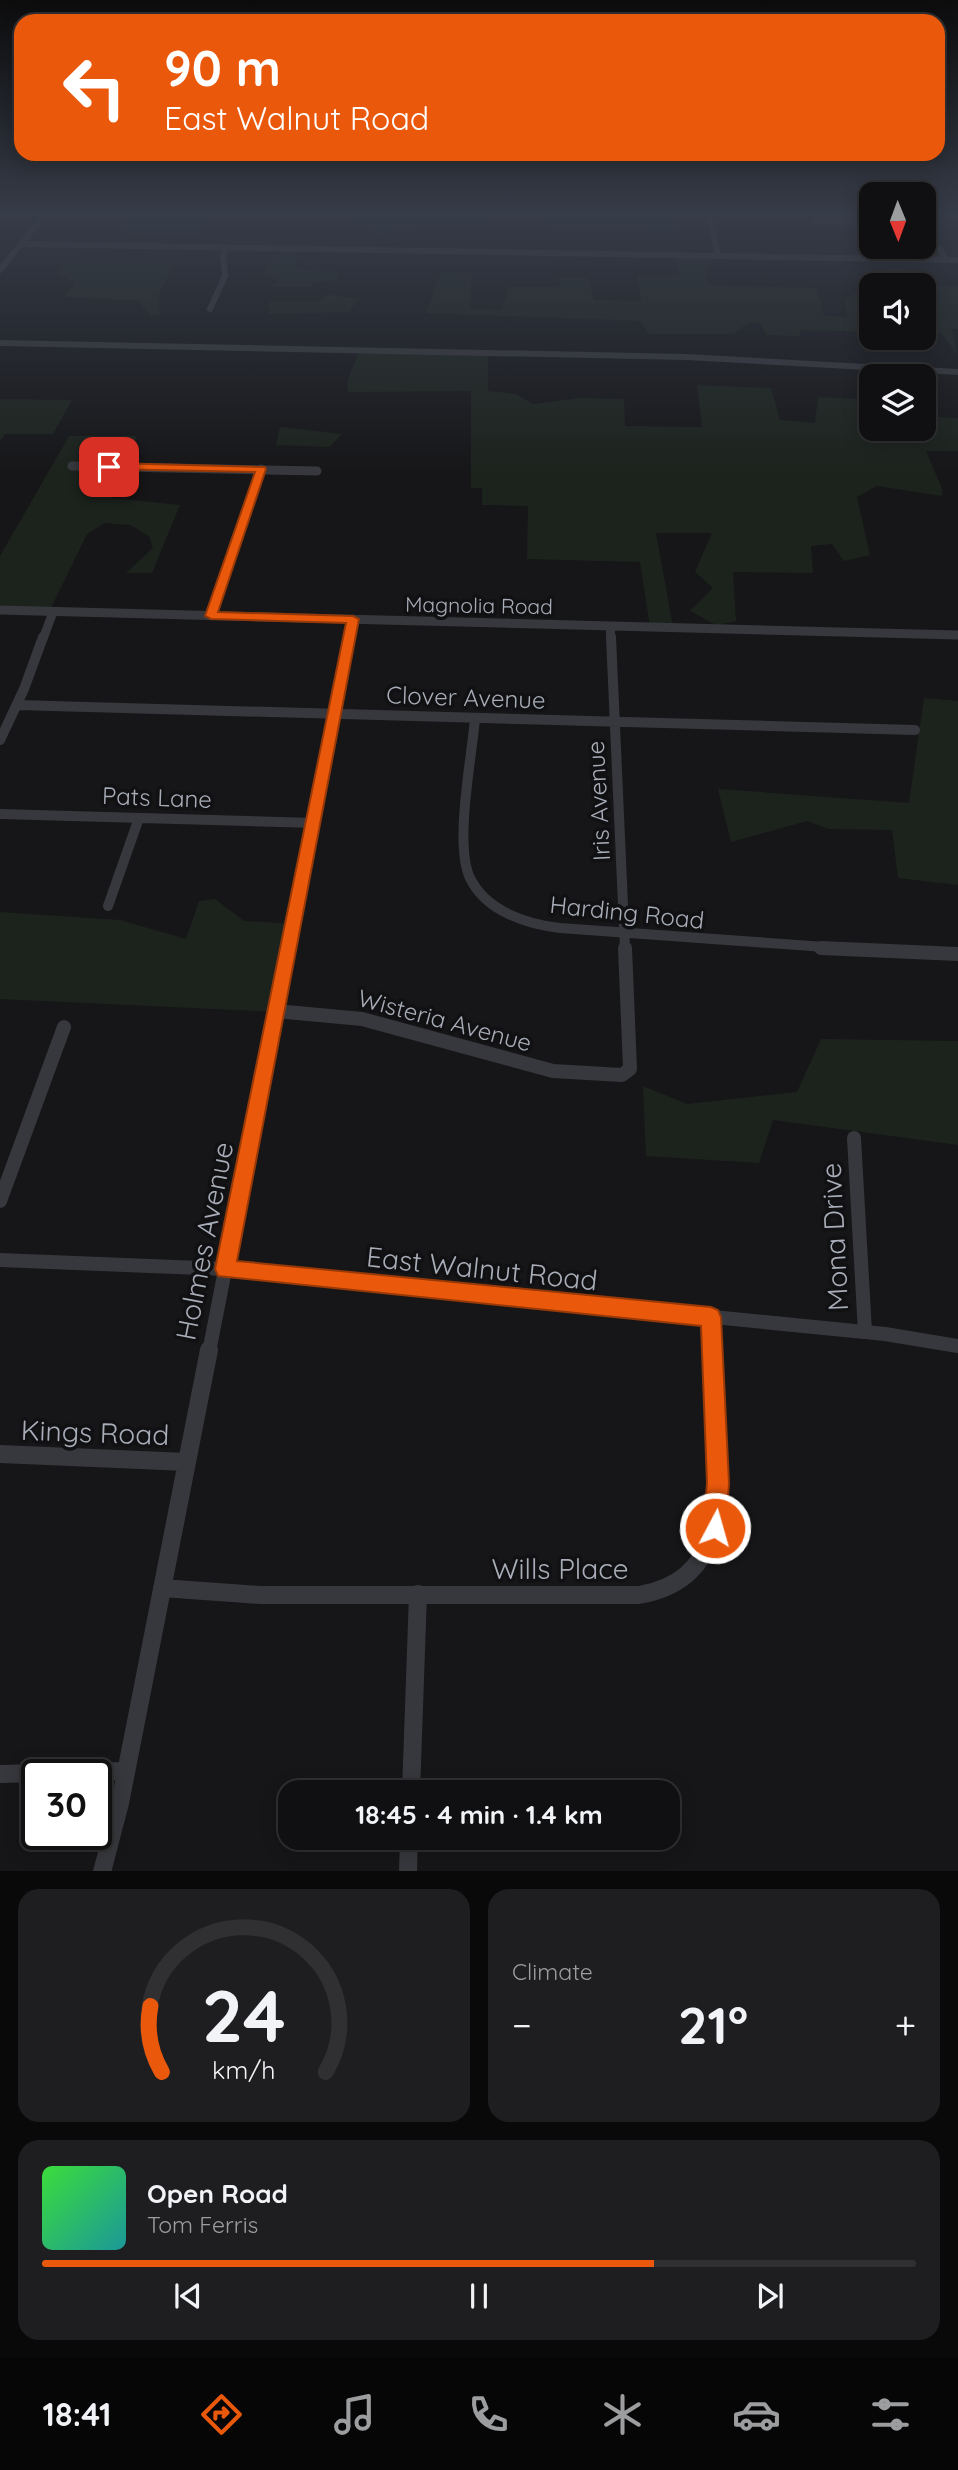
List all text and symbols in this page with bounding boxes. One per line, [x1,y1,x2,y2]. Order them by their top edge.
text: 90 m [164,37,281,98]
icon: left [49,42,140,133]
text: East Walnut Road [164,98,429,138]
north arrow [859,182,936,259]
map controls [859,182,936,441]
button: sound [859,273,936,350]
button: layers [859,364,936,441]
pin [79,437,139,497]
icon: arrive [90,448,128,486]
street label: Magnolia Road [405,591,553,619]
street label: Clover Avenue [386,679,546,715]
street label: Iris Avenue [580,740,616,862]
street label: Pats Lane [102,780,212,814]
street label: Harding Road [548,889,706,935]
street label: Wisteria Avenue [355,982,535,1058]
street label: Holmes Avenue [168,1139,240,1343]
street label: Mona Drive [813,1162,855,1312]
street label: East Walnut Road [365,1238,599,1298]
street label: Kings Road [20,1412,170,1452]
position arrow [678,1491,752,1565]
street label: Wills Place [491,1551,629,1586]
speed limit sign: 30 [21,1759,112,1850]
text: 18:45 · 4 min · 1.4 km [355,1798,603,1831]
text: Climate [512,1957,593,1986]
text: 24 [202,1969,286,2060]
text: 21° [678,1992,748,2057]
text: − [512,2001,532,2049]
text: + [895,2001,916,2049]
text: km/h [212,2053,276,2084]
text: Open Road [147,2177,288,2210]
text: Tom Ferris [147,2210,258,2239]
icon: previous [169,2277,207,2315]
icon: pause [460,2277,498,2315]
icon: next [751,2277,789,2315]
icon: directions [197,2390,246,2439]
icon: music [330,2390,379,2439]
icon: phone [464,2390,513,2439]
icon: climate [598,2390,647,2439]
icon: car [732,2390,781,2439]
icon: filters [866,2390,915,2439]
text: 18:41 [42,2394,112,2434]

